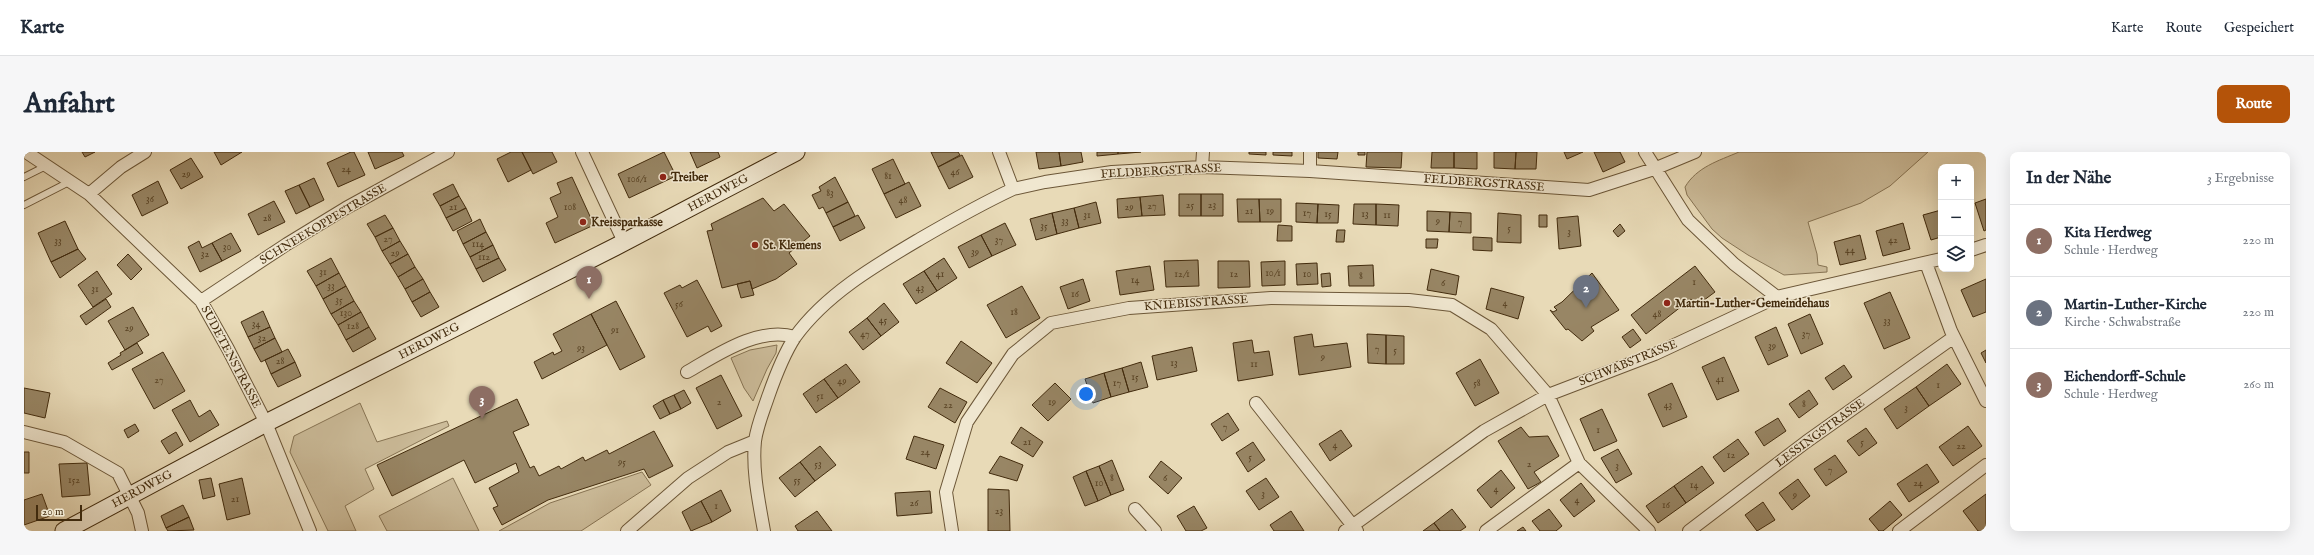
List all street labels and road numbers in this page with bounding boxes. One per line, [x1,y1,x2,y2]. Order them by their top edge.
street label: FELDBERGSTRASSE [1100,160,1222,182]
street label: HERDWEG [685,171,751,215]
street label: FELDBERGSTRASSE [1423,171,1545,195]
street label: SCHNEEKOPPESTRASSE [257,180,389,268]
street label: KNIEBISSTRASSE [1143,292,1249,314]
street label: SUDETENSTRASSE [198,303,264,411]
street label: HERDWEG [396,319,462,363]
street label: SCHWABSTRASSE [1577,336,1679,390]
street label: LESSINGSTRASSE [1772,396,1868,470]
street label: HERDWEG [109,467,175,511]

